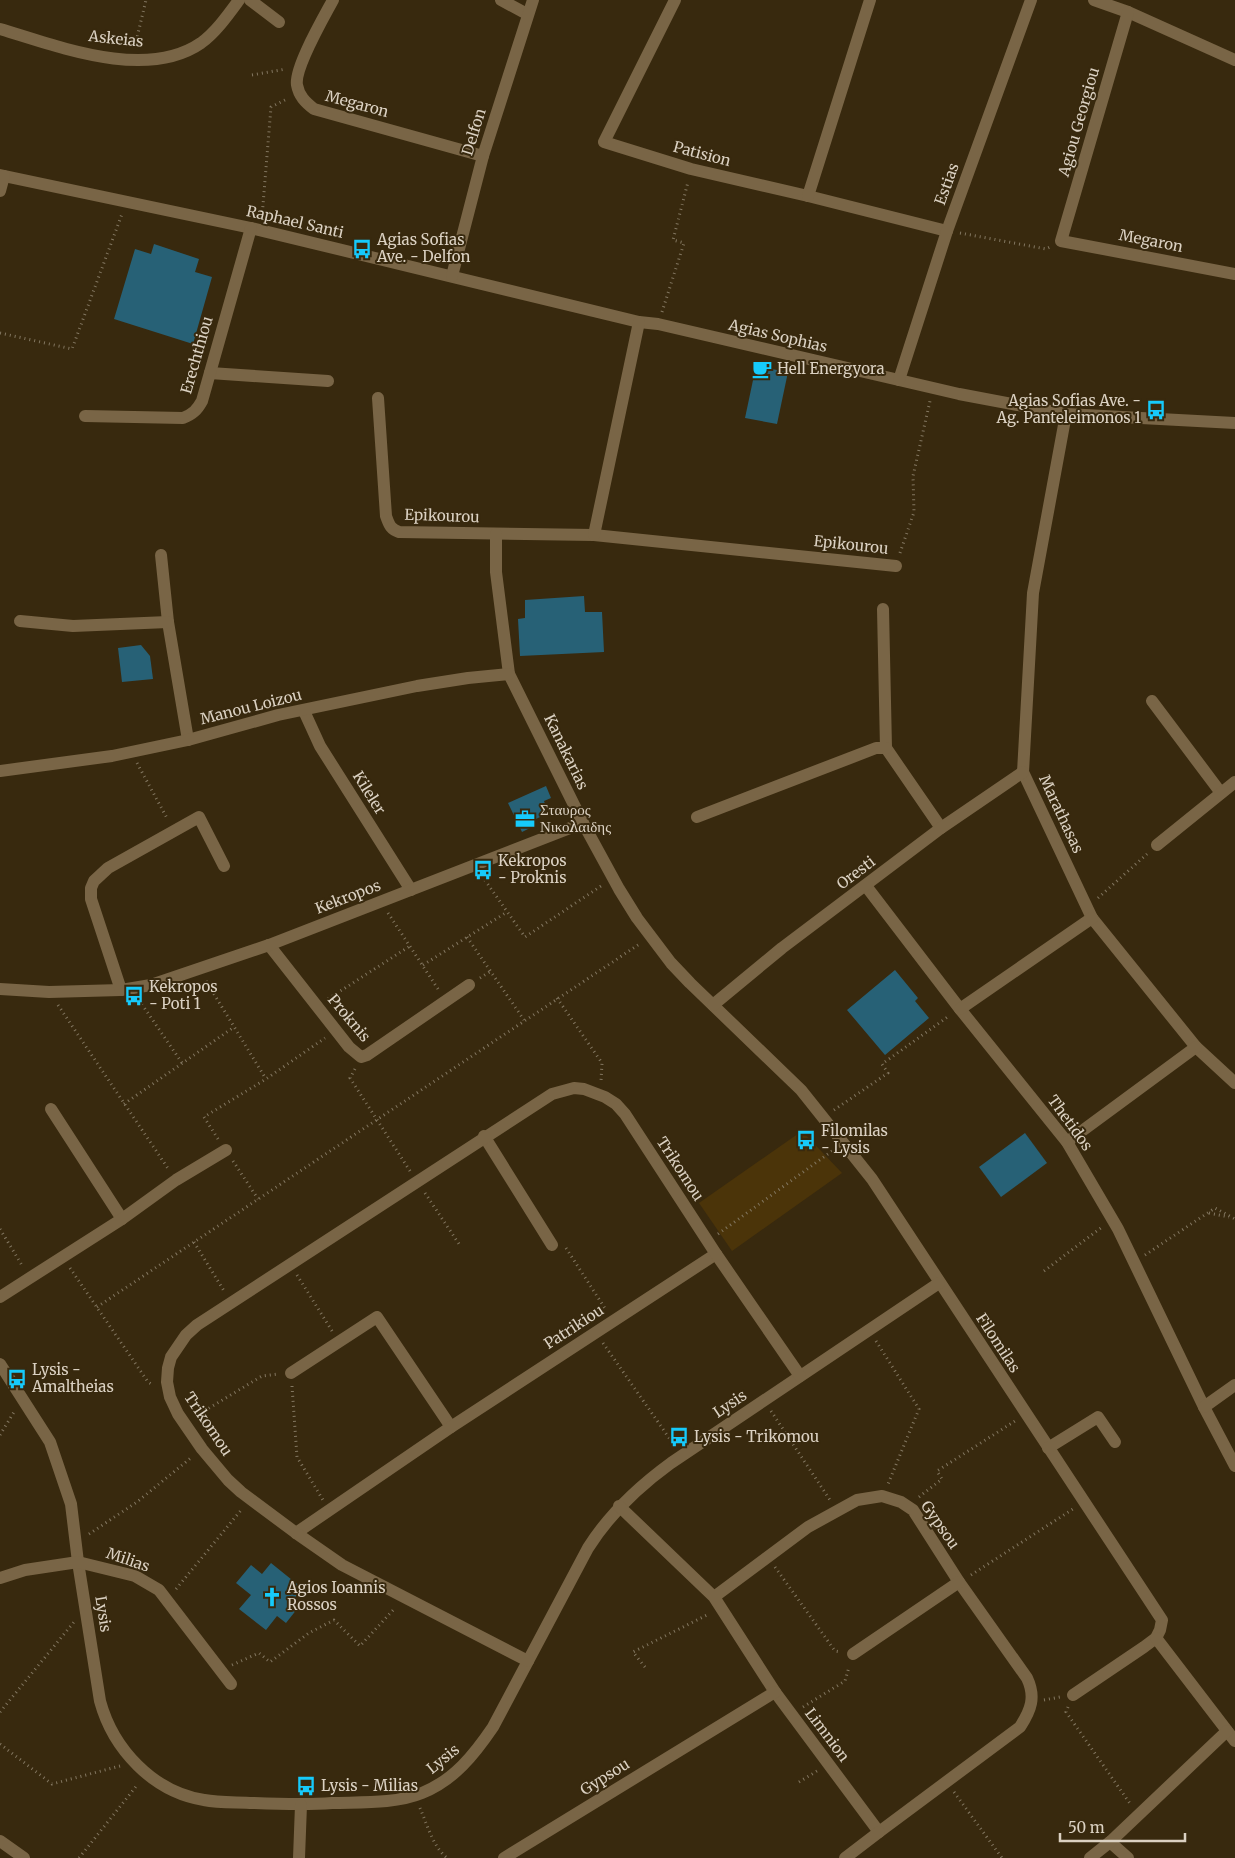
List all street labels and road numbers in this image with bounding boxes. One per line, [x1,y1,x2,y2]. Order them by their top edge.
street label: Askeias [87,26,144,51]
street label: Agiou Georgiou [1054,65,1103,180]
street label: Megaron [323,86,391,121]
street label: Delfon [457,106,490,158]
street label: Patision [671,137,733,170]
street label: Estias [930,160,963,207]
street label: Raphael Santi [245,201,346,242]
street label: Megaron [1118,225,1185,256]
street label: Erechthiou [176,314,217,396]
street label: Agias Sophias [726,315,829,356]
street label: Epikourou [404,505,480,526]
street label: Epikourou [813,531,889,558]
street label: Manou Loizou [198,685,304,728]
street label: Kanakarias [540,711,593,793]
street label: Kileler [349,768,390,818]
street label: Marathasas [1035,772,1088,856]
street label: Oresti [833,852,879,893]
street label: Kekropos [312,875,383,918]
street label: Proknis [324,990,375,1045]
street label: Thetidos [1044,1091,1097,1154]
street label: Trikomou [653,1133,708,1204]
street label: Patrikiou [540,1300,607,1353]
street label: Filomilas [972,1309,1025,1376]
street label: Lysis [709,1385,750,1422]
street label: Trikomou [180,1388,237,1459]
street label: Gypsou [917,1497,964,1552]
street label: Milias [104,1543,152,1576]
street label: Lysis [91,1594,116,1633]
street label: Limnion [801,1704,854,1765]
street label: Lysis [422,1740,463,1777]
street label: Gypsou [577,1754,633,1799]

